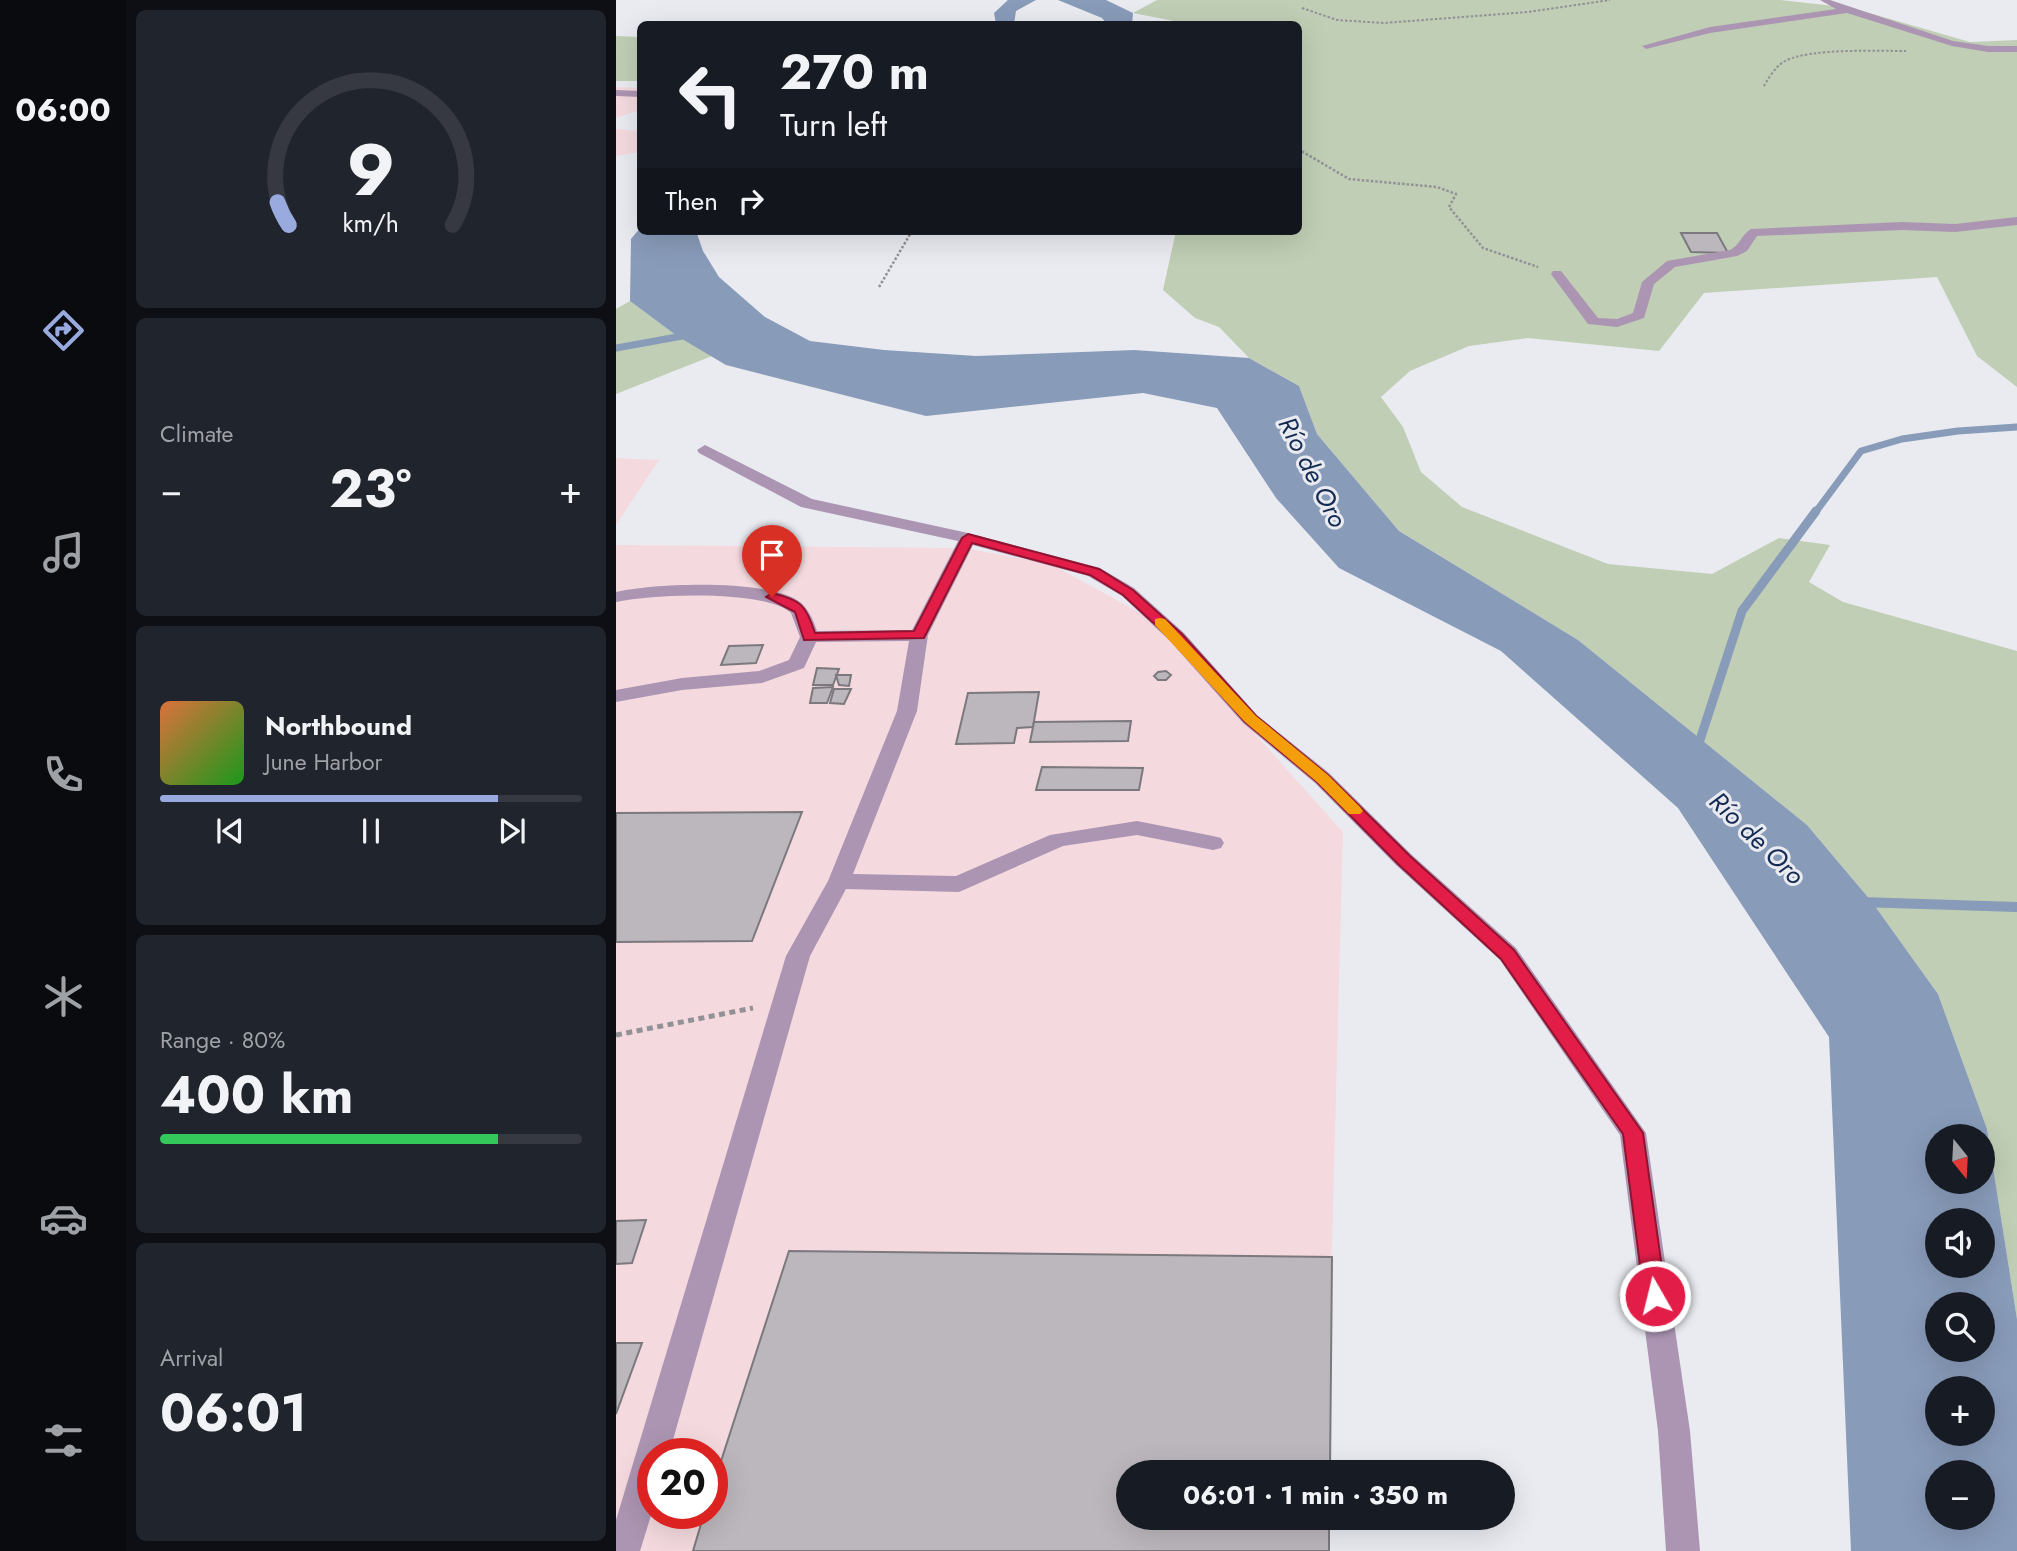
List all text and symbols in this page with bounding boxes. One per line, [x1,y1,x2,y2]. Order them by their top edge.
text: 270 m [780,37,929,107]
icon: left [665,49,756,140]
text: 06:00 [15,87,111,133]
text: Turn left [780,102,887,148]
text: 9 [347,117,395,222]
text: Then [665,182,718,220]
icon: right [732,182,770,220]
text: km/h [343,205,399,241]
icon: directions [39,306,88,355]
water label: Río de Oro [1269,410,1357,534]
text: Climate [160,417,233,451]
text: 23° [330,451,411,527]
text: − [160,462,182,517]
text: + [559,462,582,517]
pin [742,525,802,597]
icon: music [39,528,88,577]
icon: arrive [753,536,791,574]
text: Northbound [265,707,412,745]
text: June Harbor [265,745,382,779]
icon: phone [39,750,88,799]
water label: Río de Oro [1701,783,1813,893]
icon: previous [211,812,249,850]
icon: pause [352,812,390,850]
icon: next [493,812,531,850]
icon: climate [39,972,88,1021]
text: Range · 80% [160,1023,285,1057]
text: 400 km [160,1057,353,1133]
north arrow [1925,1124,1995,1194]
map controls [1925,1124,1995,1530]
icon: car [39,1194,88,1243]
button: sound [1925,1208,1995,1278]
position arrow [1618,1259,1692,1333]
button: search [1925,1292,1995,1362]
text: Arrival [160,1341,223,1375]
text: 06:01 [160,1375,307,1451]
button: + [1925,1376,1995,1446]
icon: filters [39,1416,88,1465]
speed limit sign: 20 [637,1438,728,1529]
button: − [1925,1460,1995,1530]
text: 06:01 · 1 min · 350 m [1183,1476,1448,1514]

